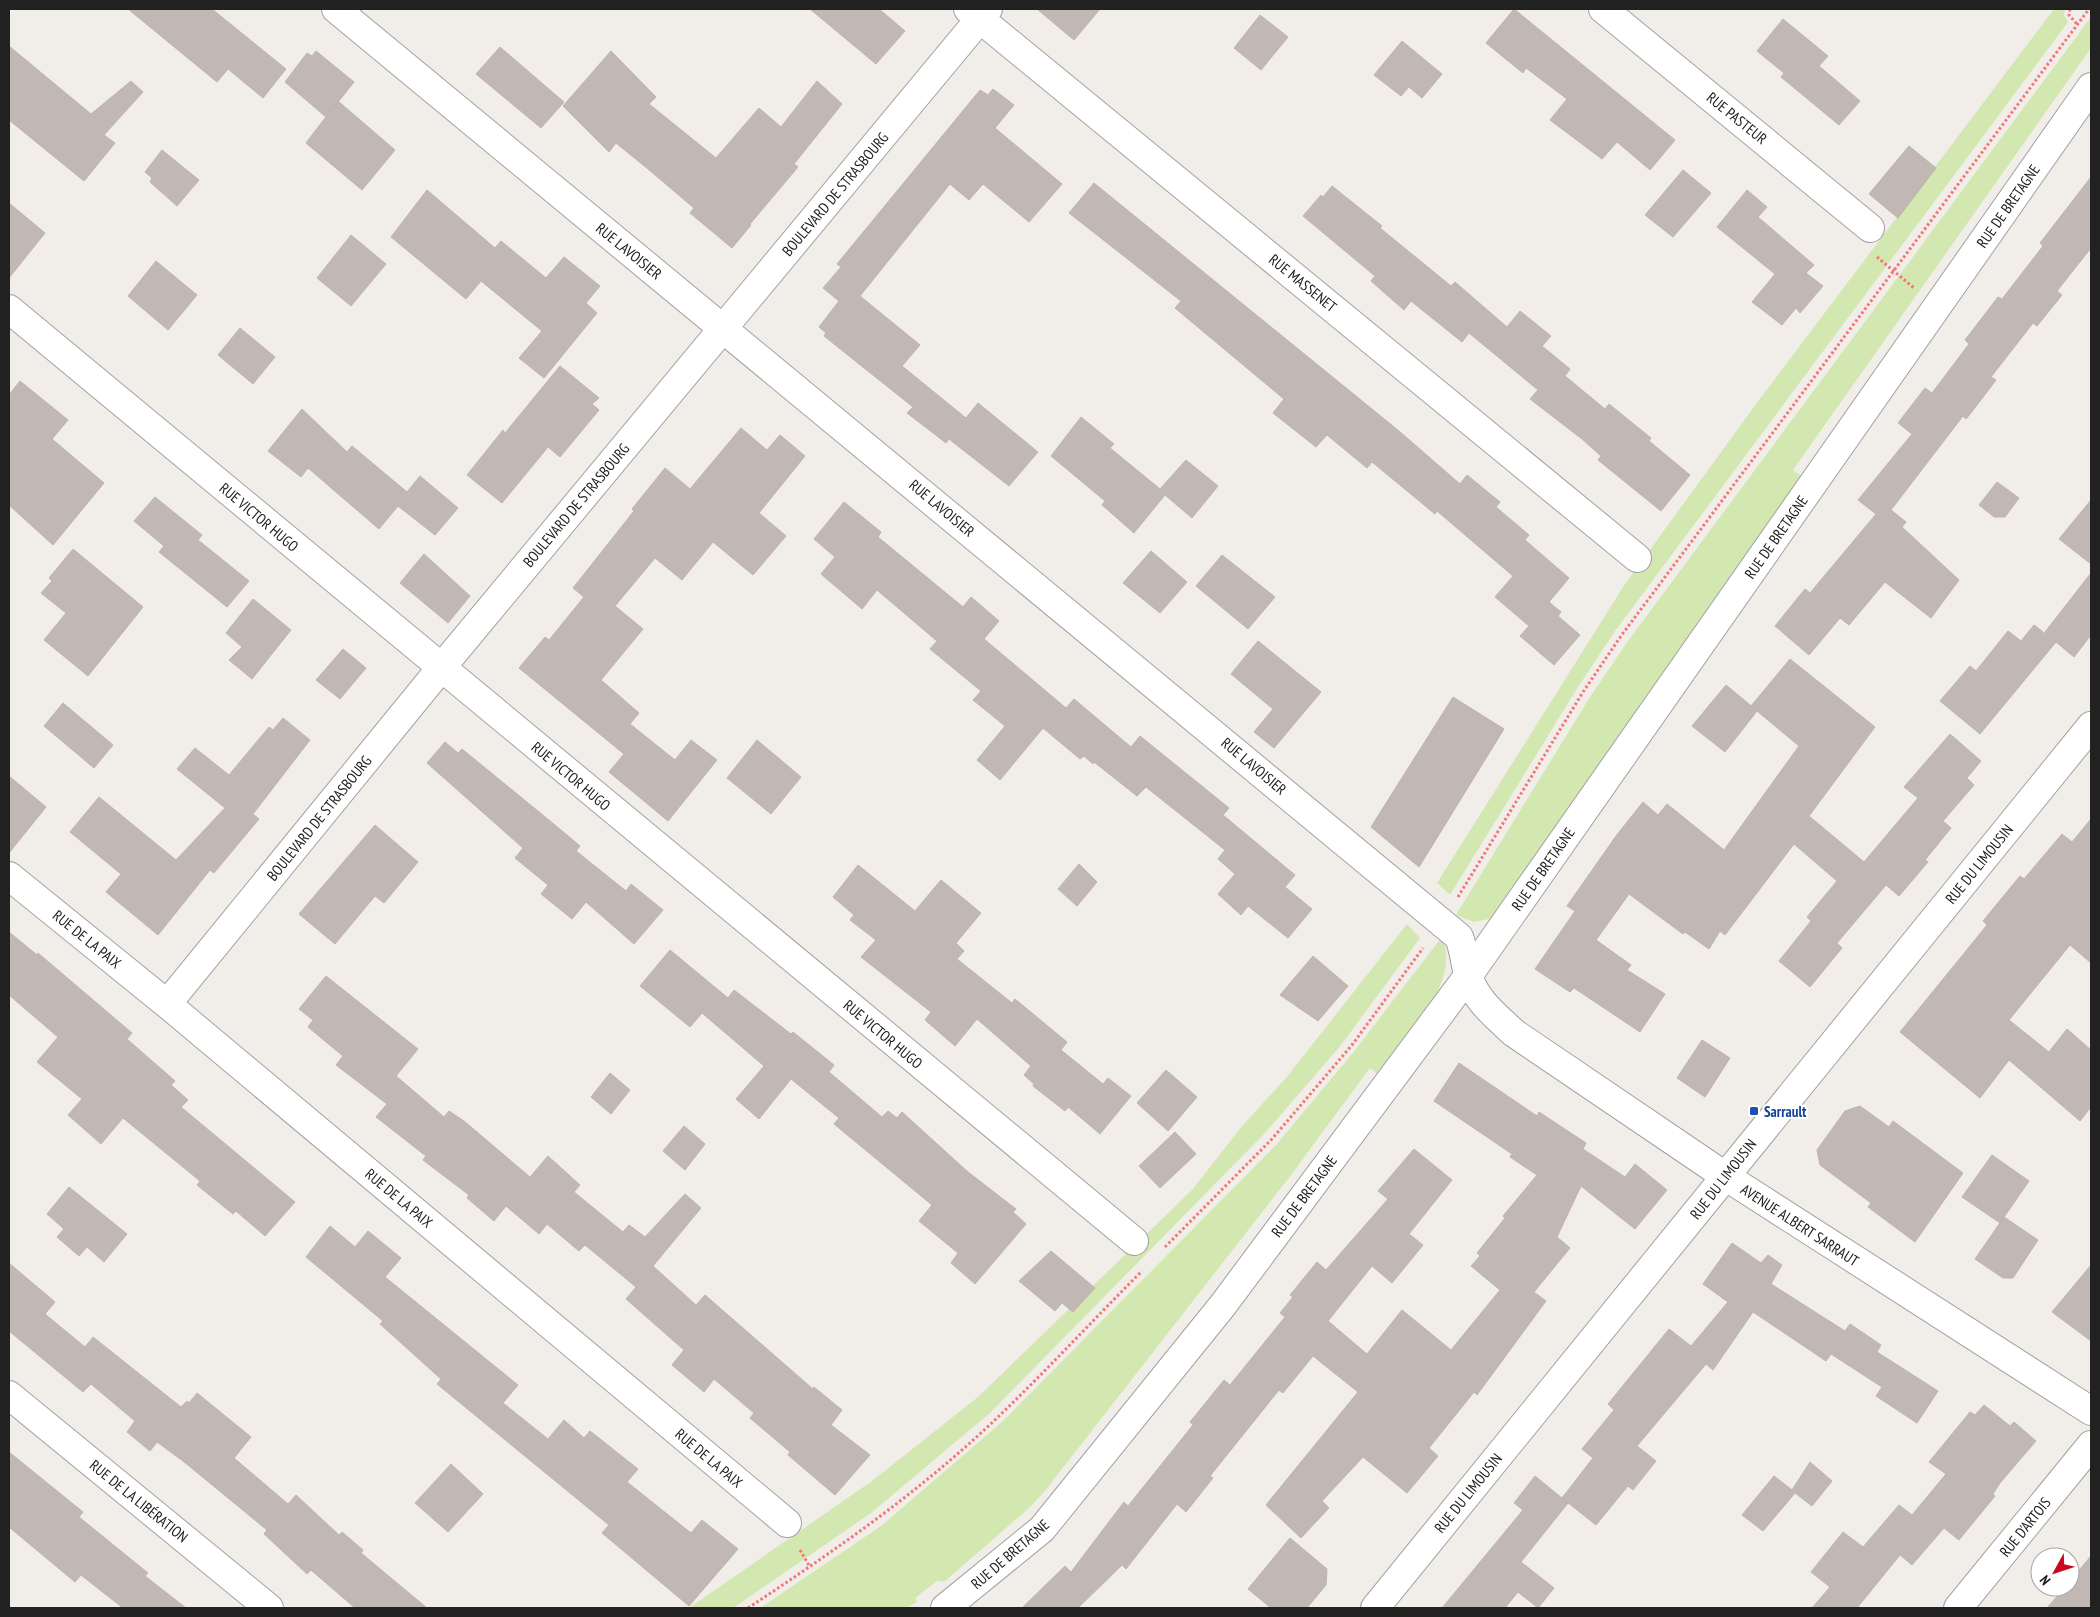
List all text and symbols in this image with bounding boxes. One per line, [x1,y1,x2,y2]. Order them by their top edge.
street label: RUE PASTEUR [1703,88,1771,148]
street label: BOULEVARD DE STRASBOURG [778,128,892,260]
street label: RUE DE BRETAGNE [1972,161,2044,251]
street label: RUE LAVOISIER [592,219,666,283]
street label: RUE MASSENET [1265,250,1341,316]
street label: BOULEVARD DE STRASBOURG [519,439,633,571]
street label: RUE LAVOISIER [906,475,978,541]
street label: RUE VICTOR HUGO [216,478,302,556]
street label: RUE DE BRETAGNE [1740,492,1812,582]
street label: RUE LAVOISIER [1218,733,1290,799]
street label: RUE VICTOR HUGO [528,737,614,815]
street label: BOULEVARD DE STRASBOURG [263,752,375,884]
street label: RUE DU LIMOUSIN [1941,820,2017,908]
street label: RUE DE BRETAGNE [1507,824,1579,914]
street label: RUE DE LA PAIX [49,906,125,973]
street label: RUE VICTOR HUGO [840,995,926,1073]
place label: Sarrault [1764,1102,1807,1121]
marker: Sarrault [1748,1105,1760,1117]
street label: RUE DU LIMOUSIN [1686,1135,1760,1223]
street label: RUE DE BRETAGNE [1267,1151,1341,1241]
street label: RUE DE LA PAIX [361,1164,437,1232]
street label: AVENUE ALBERT SARRAUT [1737,1180,1863,1270]
street label: RUE DE LA PAIX [671,1424,747,1492]
street label: RUE DU LIMOUSIN [1430,1449,1506,1537]
street label: RUE DE LA LIBÉRATION [86,1456,192,1546]
street label: RUE D'ARTOIS [1995,1493,2055,1561]
street label: RUE DE BRETAGNE [967,1515,1053,1593]
north arrow [2030,1547,2080,1597]
text: N [2036,1572,2054,1589]

